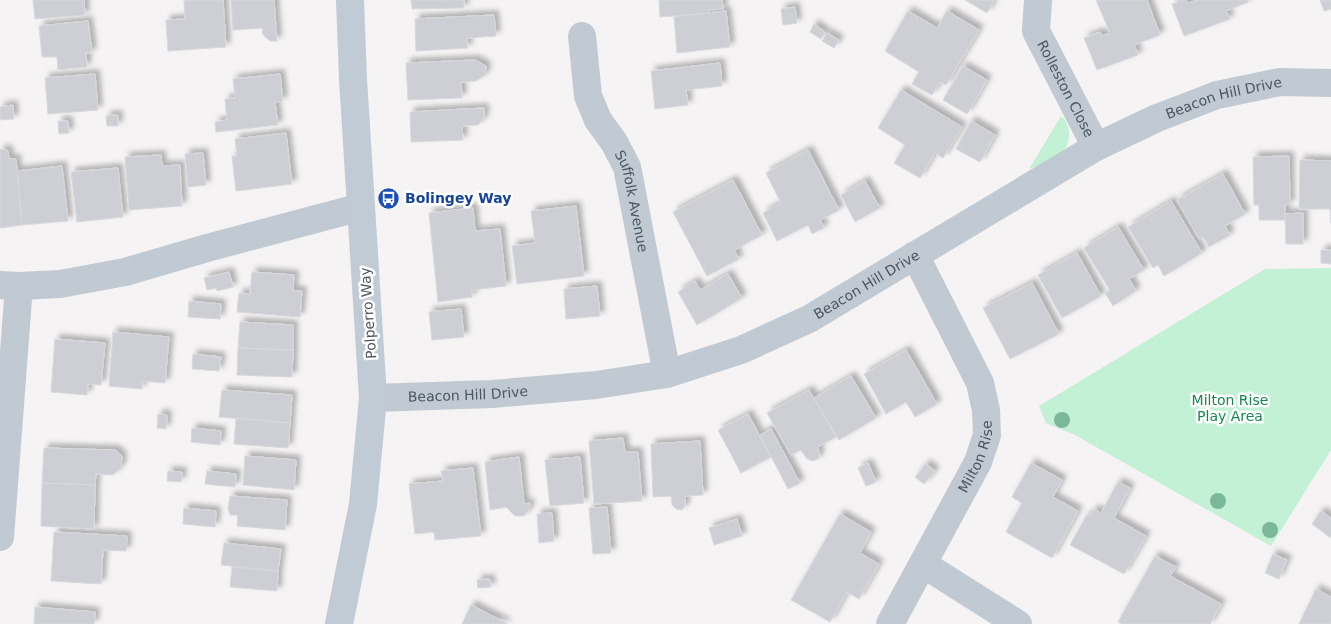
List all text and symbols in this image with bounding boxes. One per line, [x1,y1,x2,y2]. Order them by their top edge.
street label: Rolleston Close [1034,37,1098,140]
street label: Beacon Hill Drive [1163,74,1283,122]
street label: Suffolk Avenue [612,147,651,254]
bus stop icon: Bolingey Way [377,186,401,210]
place label: Bolingey Way [405,190,511,206]
street label: Beacon Hill Drive [811,247,922,322]
street label: Polperro Way [357,267,379,359]
street label: Beacon Hill Drive [407,383,529,405]
park label: Milton Rise Play Area [1192,392,1268,424]
street label: Milton Rise [955,420,995,495]

